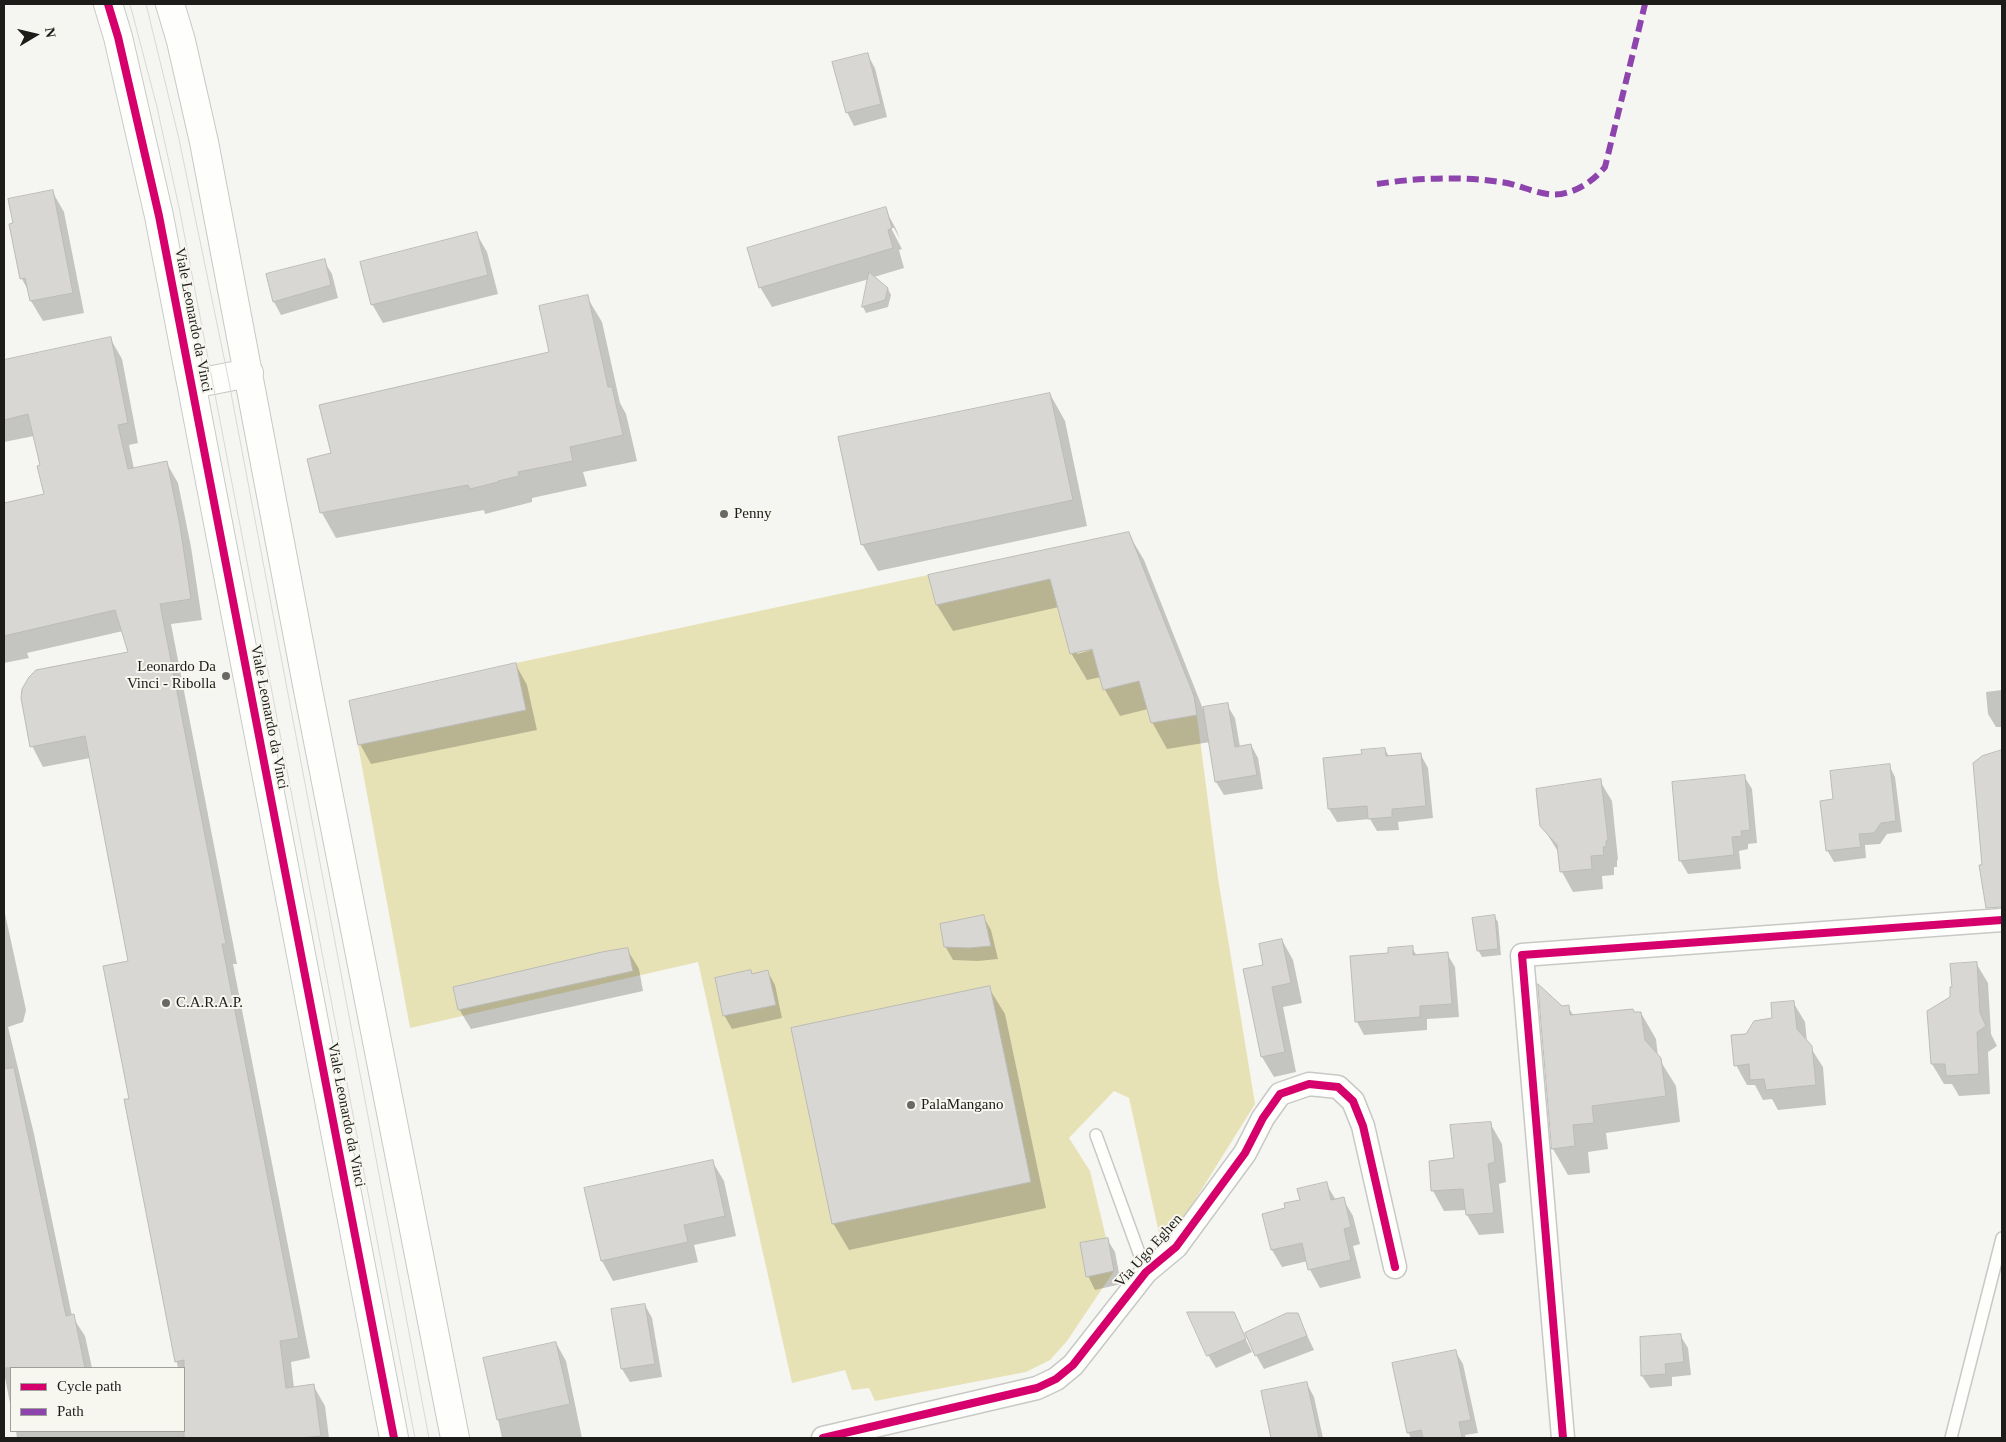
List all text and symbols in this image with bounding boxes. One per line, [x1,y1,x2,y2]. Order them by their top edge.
north arrow [10,10,60,60]
text: N [42,26,59,39]
street label: Viale Leonardo da Vinci [170,246,216,394]
place label: Penny [734,505,772,523]
marker: Penny [718,508,730,520]
street label: Viale Leonardo da Vinci [246,643,292,791]
place label: Leonardo Da Vinci - Ribolla [127,658,216,693]
marker: Leonardo Da Vinci - Ribolla [220,670,232,682]
place label: C.A.R.A.P. [176,994,243,1012]
marker: C.A.R.A.P. [160,997,172,1009]
street label: Viale Leonardo da Vinci [323,1041,369,1189]
place label: PalaMangano [921,1096,1003,1114]
marker: PalaMangano [905,1099,917,1111]
street label: Via Ugo Eghen [1111,1211,1187,1291]
legend [10,1367,185,1432]
text: Cycle path [57,1378,122,1394]
text: Path [57,1403,84,1419]

